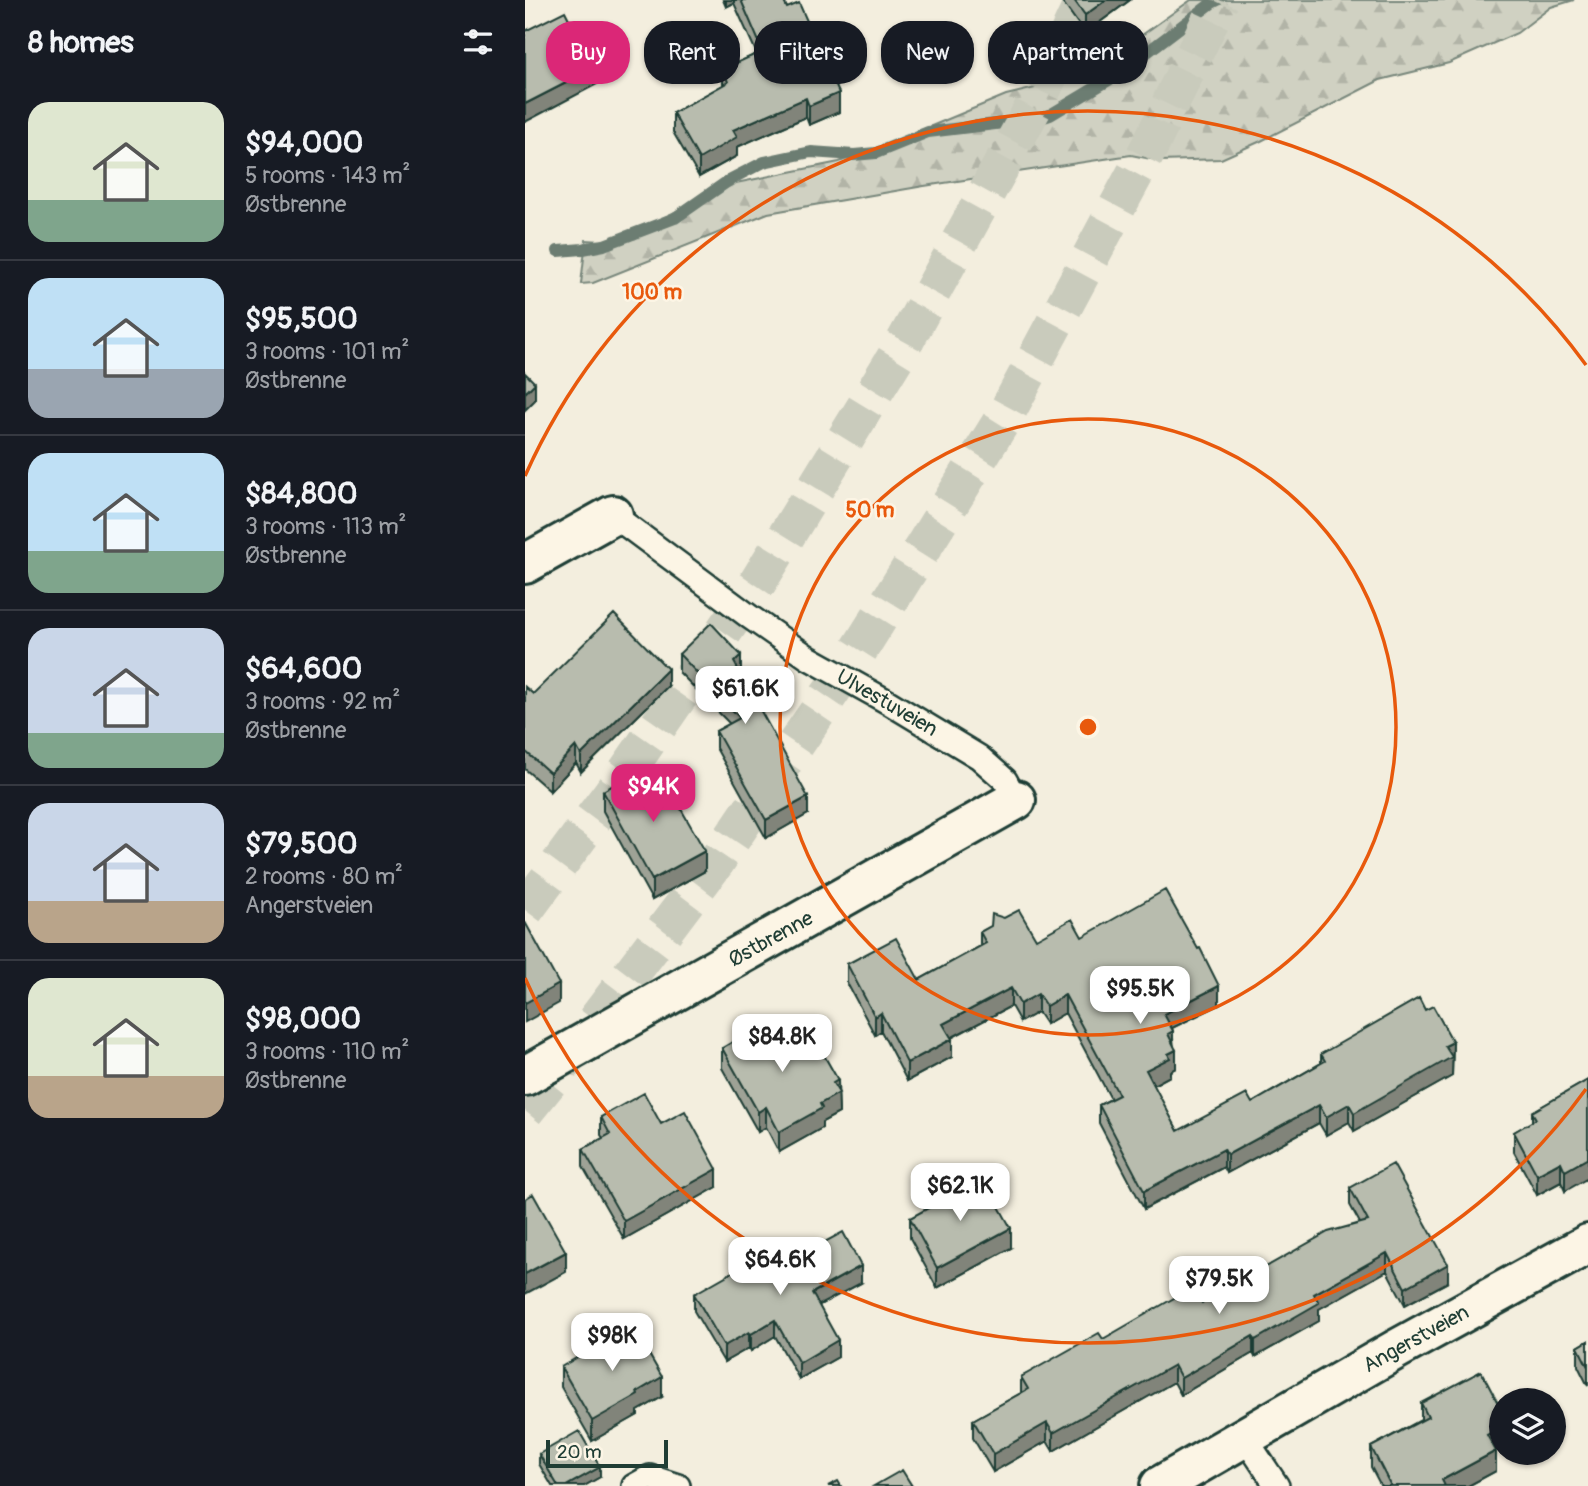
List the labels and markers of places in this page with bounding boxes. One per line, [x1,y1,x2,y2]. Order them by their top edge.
pin: $61.6K [688,666,802,726]
centre of rings [1076,715,1100,739]
pin: $94K [612,764,694,824]
pin: $95.5K [1083,967,1197,1026]
pin: $84.8K [725,1014,839,1074]
pin: $62.1K [903,1164,1017,1223]
pin: $64.6K [723,1238,837,1297]
pin: $79.5K [1162,1256,1276,1316]
pin: $98K [571,1314,653,1373]

